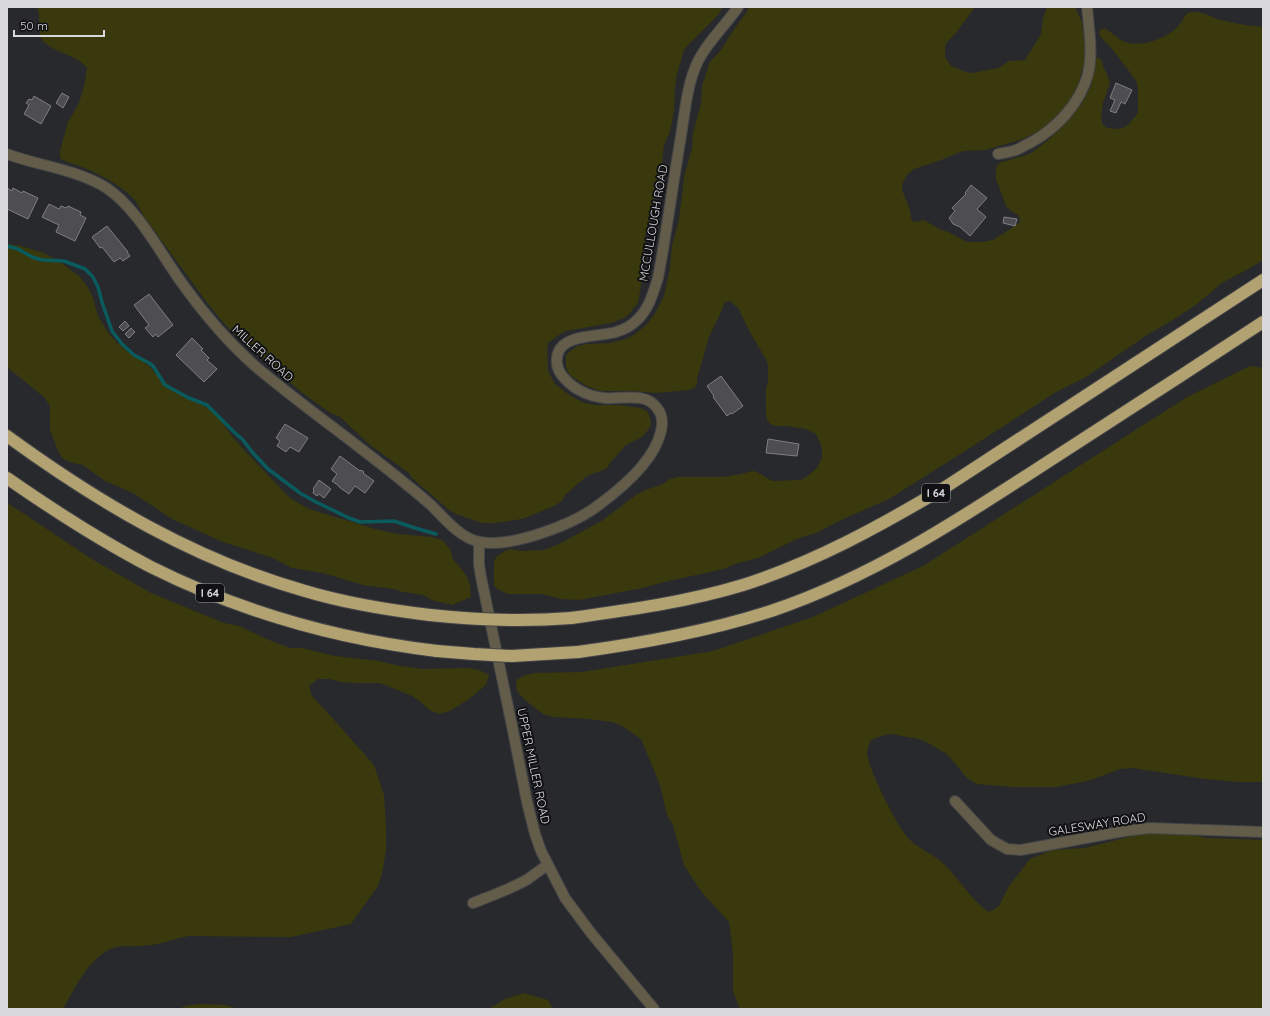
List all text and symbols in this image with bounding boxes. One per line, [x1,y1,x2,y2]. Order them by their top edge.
scale bar [14,12,104,38]
text: 50 m [20,18,48,33]
street label: MCCULLOUGH ROAD [635,163,671,283]
street label: MILLER ROAD [229,322,297,385]
road number: I 64 [922,484,950,502]
road number: I 64 [196,584,224,602]
street label: UPPER MILLER ROAD [514,707,554,826]
street label: GALESWAY ROAD [1047,809,1147,839]

